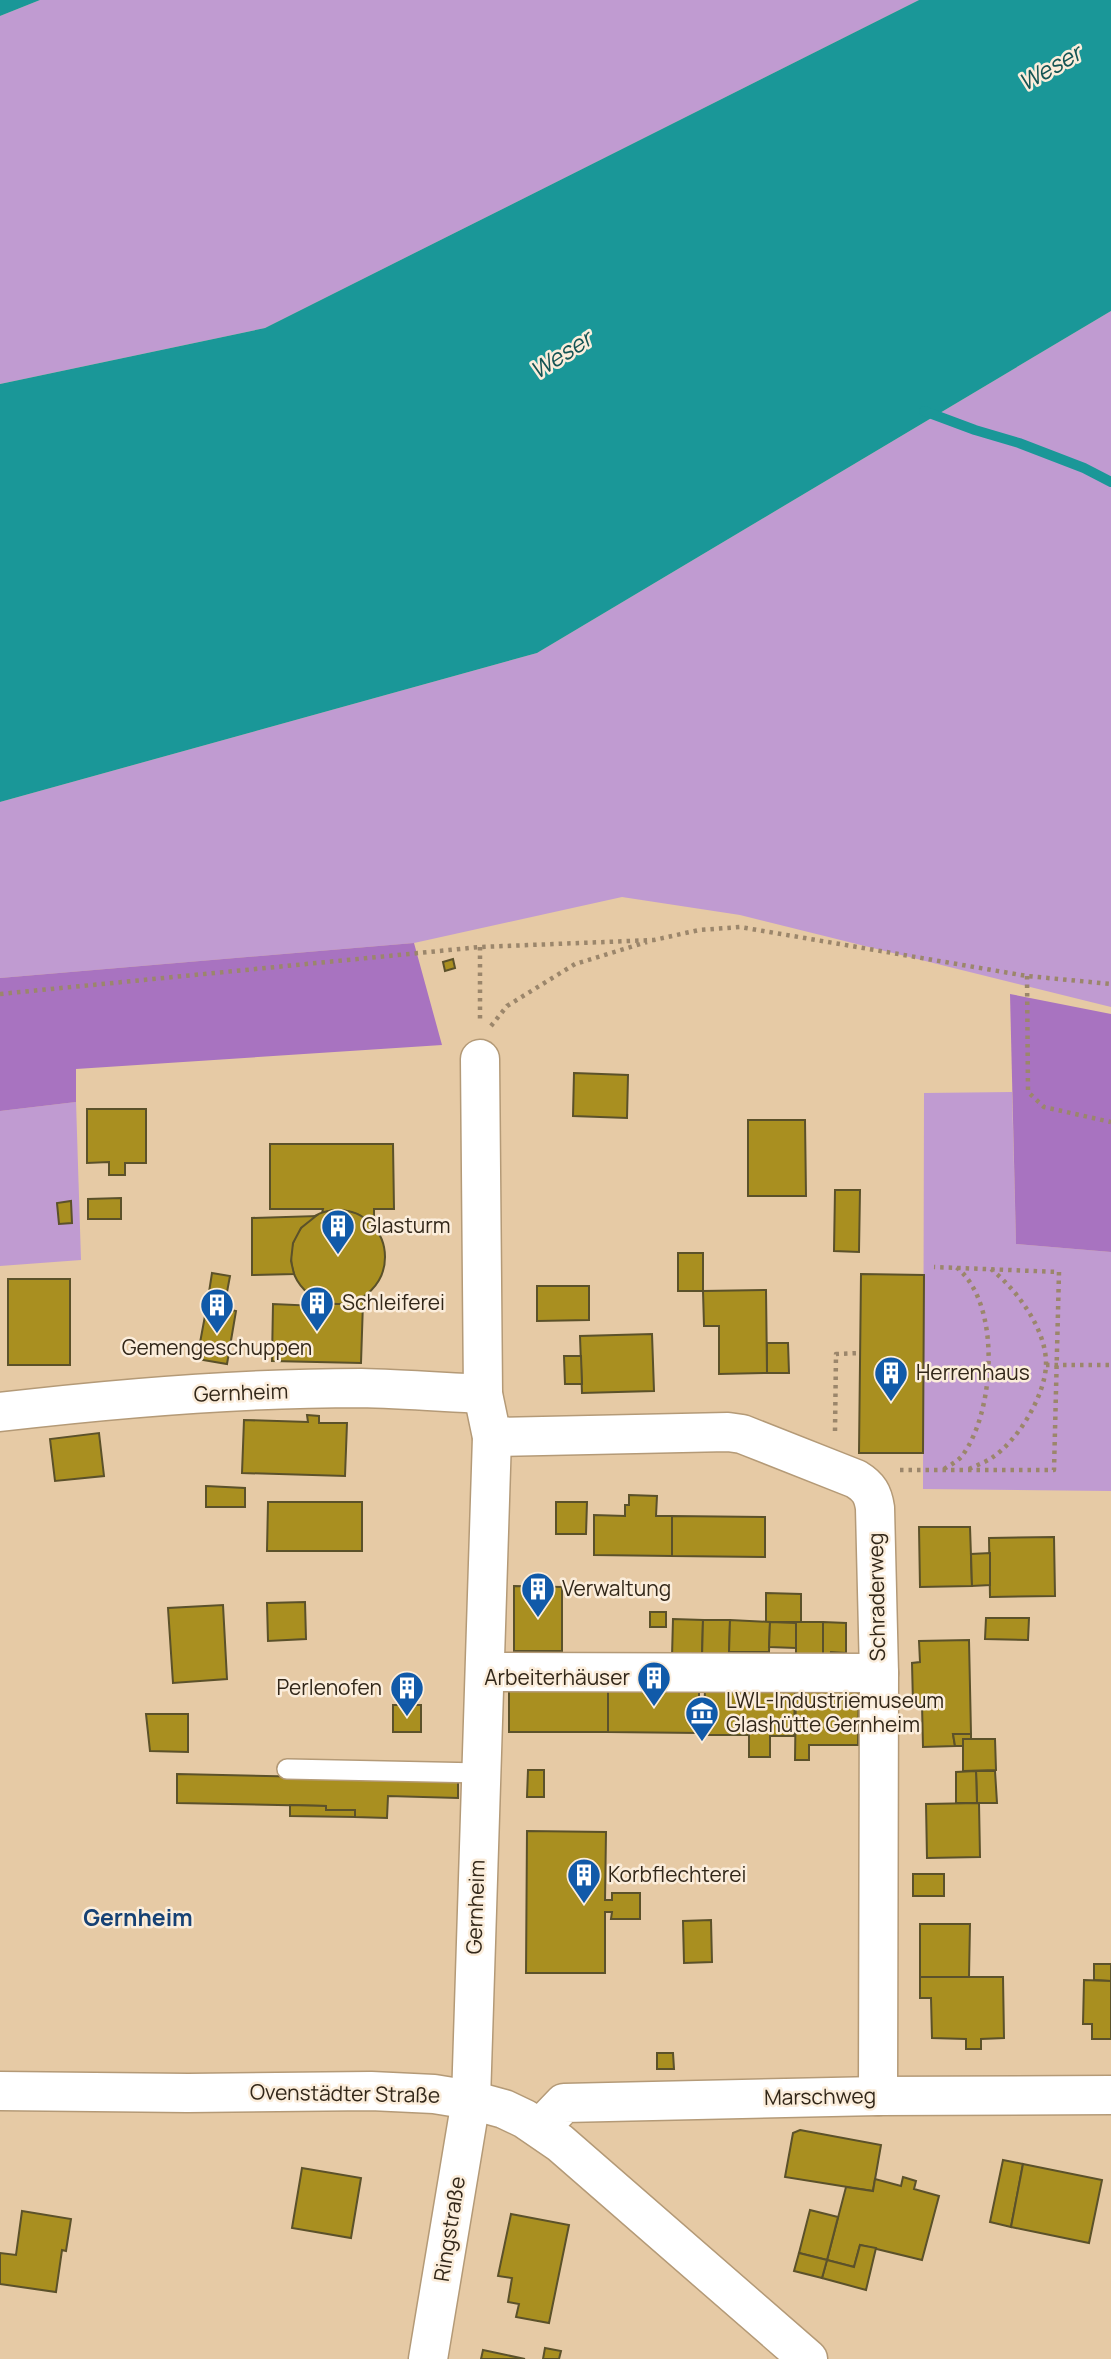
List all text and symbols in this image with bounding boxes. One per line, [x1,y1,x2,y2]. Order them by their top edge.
water label: Weser [1012,35,1089,98]
water label: Weser [523,321,600,386]
building icon: Glasturm [319,1207,357,1256]
place label: Glasturm [362,1211,451,1239]
building icon: Schleiferei [298,1284,336,1333]
building icon: Gemengeschuppen [198,1286,236,1335]
place label: Schleiferei [342,1288,445,1316]
place label: Gemengeschuppen [122,1333,312,1361]
building icon: Herrenhaus [872,1354,910,1403]
place label: Herrenhaus [916,1358,1030,1386]
street label: Gernheim [193,1376,289,1408]
street label: Schraderweg [861,1533,891,1662]
building icon: Verwaltung [519,1570,557,1619]
place label: Verwaltung [562,1574,671,1602]
building icon: Arbeiterhäuser [635,1659,673,1708]
place label: Arbeiterhäuser [484,1663,630,1691]
building icon: Perlenofen [388,1669,426,1718]
place label: Perlenofen [276,1673,382,1701]
place label: LWL-Industriemuseum Glashütte Gernheim [726,1686,944,1738]
museum icon: LWL-Industriemuseum Glashütte Gernheim [683,1694,721,1743]
building icon: Korbflechterei [565,1856,603,1905]
street label: Gernheim [459,1859,491,1955]
place label: Korbflechterei [608,1860,746,1888]
district label: Gernheim [83,1901,193,1933]
street label: Ovenstädter Straße [250,2077,440,2109]
street label: Marschweg [764,2081,876,2111]
street label: Ringstraße [427,2174,471,2283]

